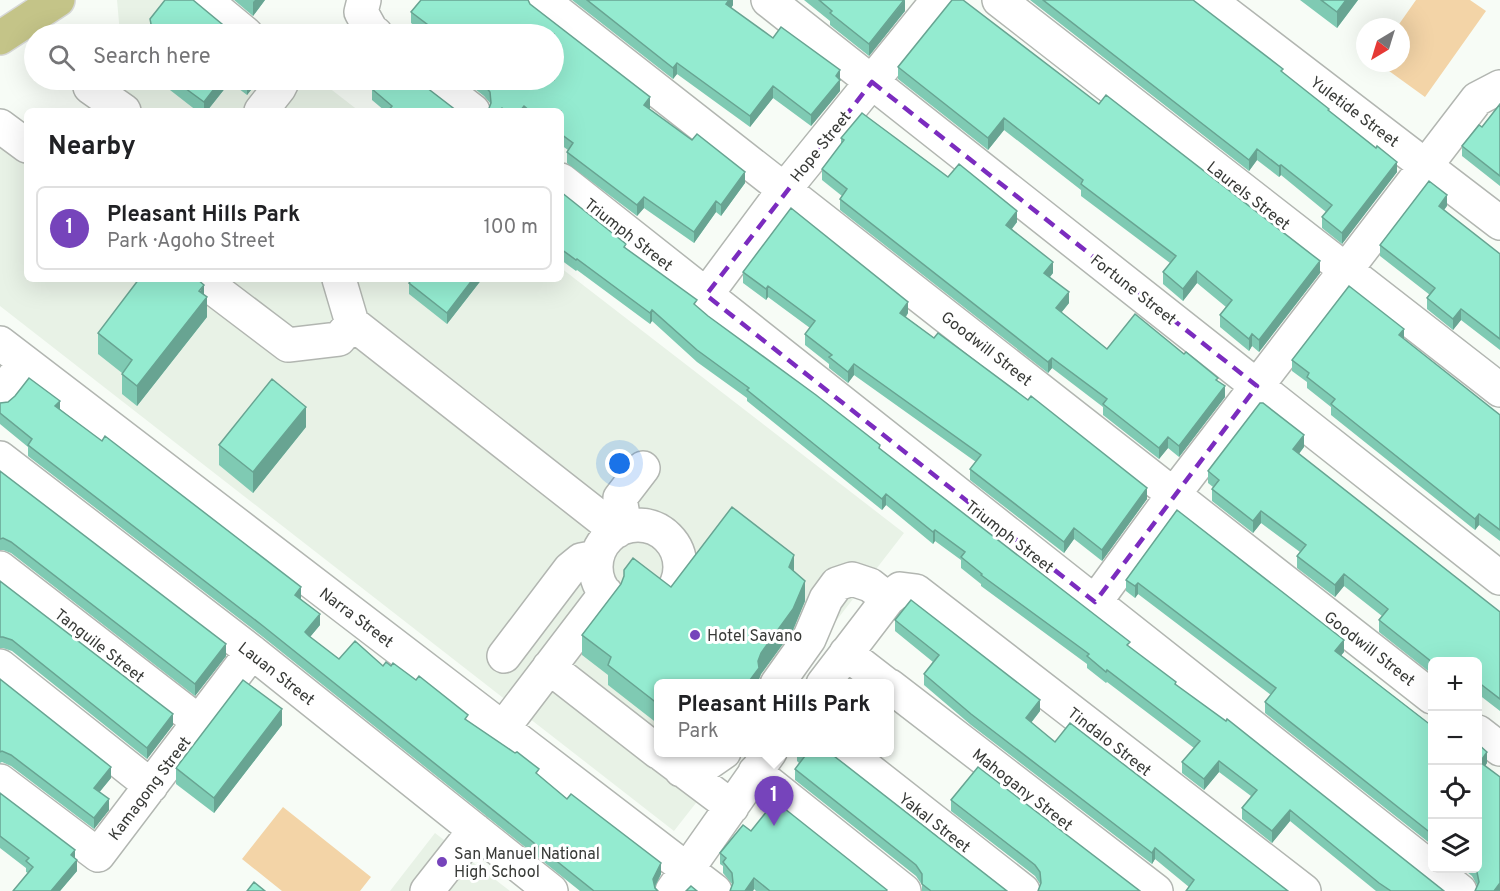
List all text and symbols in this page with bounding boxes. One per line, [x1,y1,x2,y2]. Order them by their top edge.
north arrow [1356,18,1410,72]
search box [24,24,564,90]
icon: search [45,41,78,74]
text: Search here [93,44,211,71]
street label: Yuletide Street [1305,73,1402,153]
street label: Hope Street [787,108,856,187]
text: Nearby [48,131,136,164]
street label: Laurels Street [1202,158,1293,235]
street label: Triumph Street [580,195,676,276]
text: Pleasant Hills Park [107,202,300,229]
text: 1 [66,215,74,241]
text: 100 m [483,215,538,241]
text: Park · Agoho Street [107,229,275,255]
street label: Fortune Street [1086,251,1180,330]
street label: Goodwill Street [936,308,1035,391]
your location [605,449,634,478]
street label: Triumph Street [961,497,1057,578]
street label: Narra Street [315,584,397,653]
street label: Tanguile Street [50,605,148,688]
street label: Goodwill Street [1319,608,1418,691]
place label: Hotel Savano [707,627,802,647]
marker: Hotel Savano [688,628,702,642]
street label: Lauan Street [233,638,318,711]
map controls [1428,657,1482,873]
button: + [1428,657,1482,711]
popup [654,679,894,757]
text: Pleasant Hills Park [677,692,871,719]
street label: Tindalo Street [1063,704,1155,782]
button: − [1428,711,1482,765]
text: Park [677,719,719,745]
street label: Kamagong Street [105,733,196,845]
street label: Mahogany Street [967,745,1076,836]
button: locate [1428,765,1482,819]
pin: 1 [754,776,794,826]
street label: Yakal Street [894,789,974,858]
button: layers [1428,819,1482,873]
place label: San Manuel National High School [454,845,600,883]
marker: San Manuel National High School [435,855,449,869]

